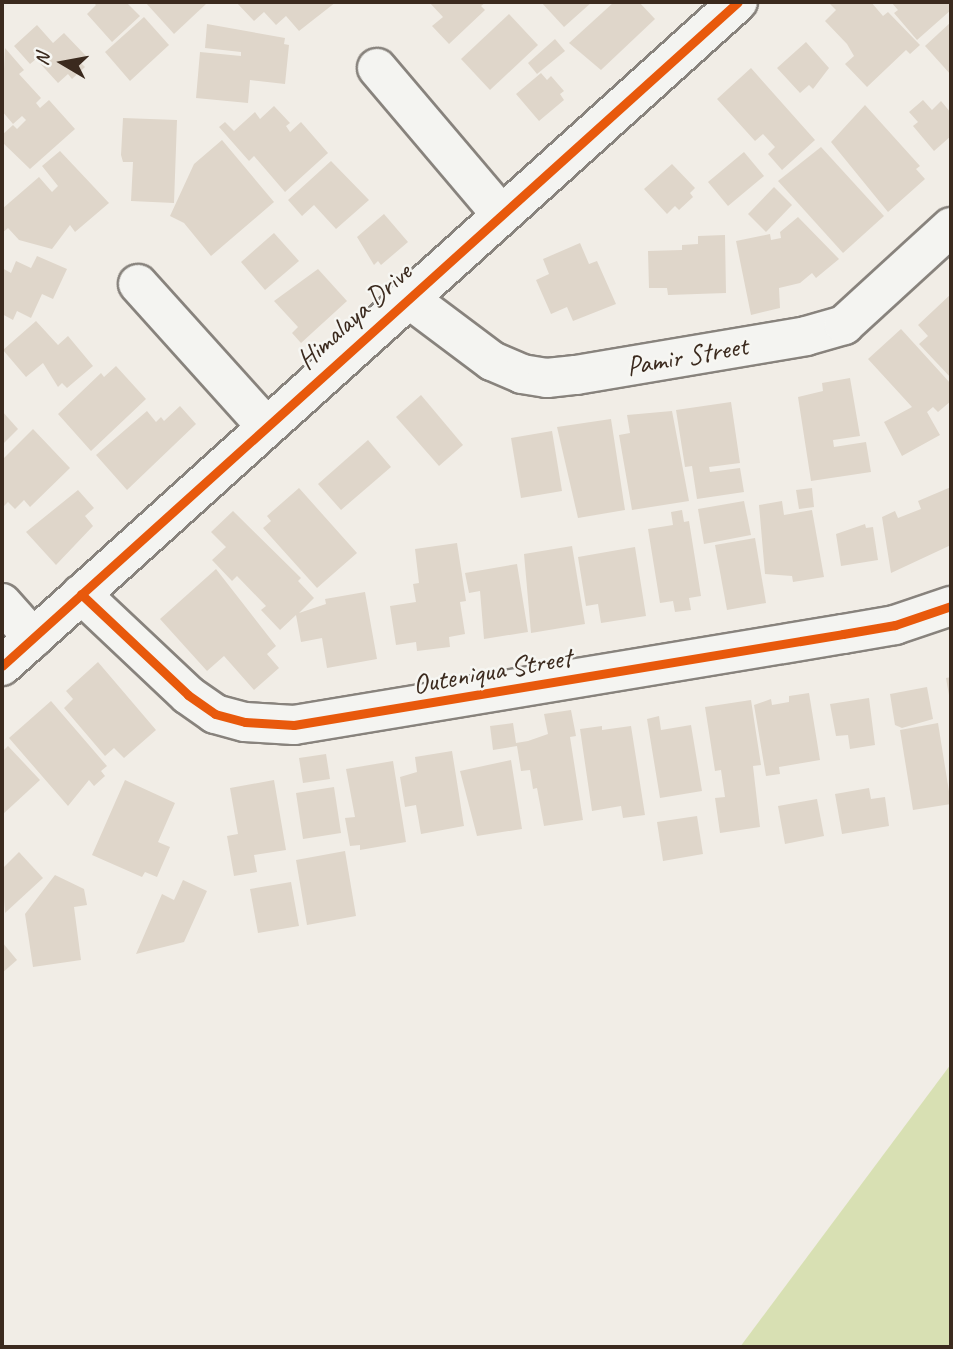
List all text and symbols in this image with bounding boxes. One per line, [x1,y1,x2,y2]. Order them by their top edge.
north arrow [28,28,98,98]
text: N [29,51,55,67]
street label: Himalaya Drive [290,256,418,376]
street label: Pamir Street [624,329,750,383]
street label: Outeniqua Street [410,641,574,701]

